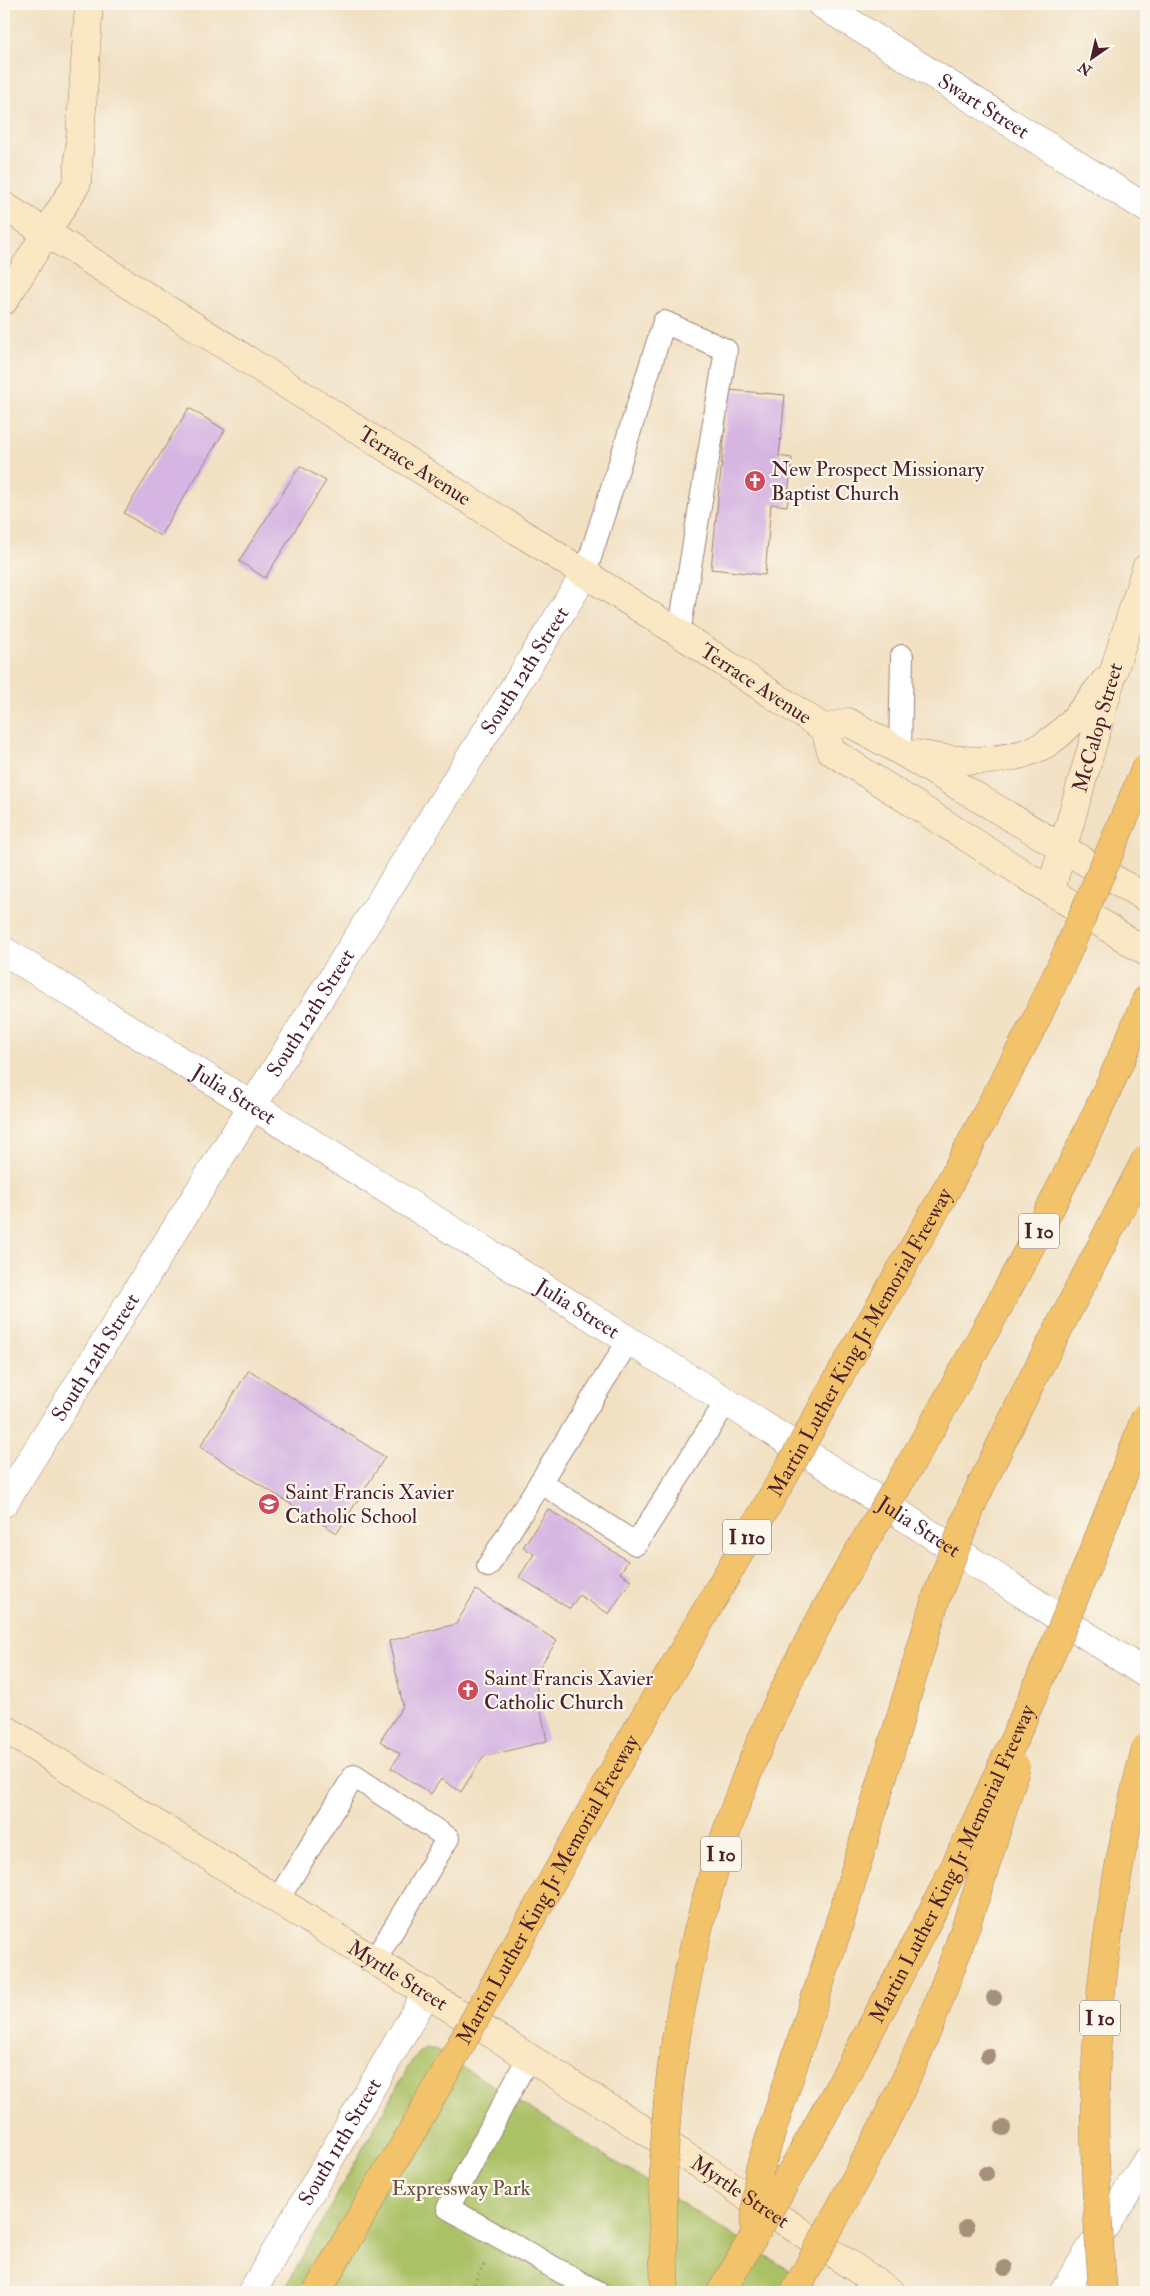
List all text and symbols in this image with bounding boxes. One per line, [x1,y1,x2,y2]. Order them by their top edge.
north arrow [1068,32,1118,82]
text: N [1075,58,1096,79]
street label: Swart Street [933,67,1034,145]
street label: Terrace Avenue [353,420,476,512]
place label: New Prospect Missionary Baptist Church [771,456,985,507]
church icon: New Prospect Missionary Baptist Church [743,469,767,493]
street label: South 12th Street [475,601,575,739]
street label: Terrace Avenue [695,637,817,730]
street label: McCalop Street [1066,659,1129,795]
street label: South 12th Street [260,944,361,1082]
street label: Julia Street [186,1058,281,1131]
street label: Martin Luther King Jr Memorial Freeway [762,1183,959,1502]
road number: I 10 [1019,1214,1059,1248]
street label: Julia Street [530,1272,625,1345]
street label: South 12th Street [45,1288,145,1426]
place label: Saint Francis Xavier Catholic School [285,1479,454,1530]
street label: Julia Street [872,1489,966,1563]
school or university icon: Saint Francis Xavier Catholic School [257,1492,281,1516]
road number: I 110 [723,1520,771,1554]
place label: Saint Francis Xavier Catholic Church [484,1665,653,1716]
church icon: Saint Francis Xavier Catholic Church [456,1678,480,1702]
street label: Martin Luther King Jr Memorial Freeway [863,1700,1041,2028]
street label: Martin Luther King Jr Memorial Freeway [450,1729,645,2049]
road number: I 10 [701,1836,741,1872]
street label: Myrtle Street [343,1934,453,2017]
road number: I 10 [1080,2000,1120,2036]
street label: South 11th Street [292,2073,387,2210]
street label: Myrtle Street [686,2149,795,2234]
park label: Expressway Park [391,2175,531,2202]

